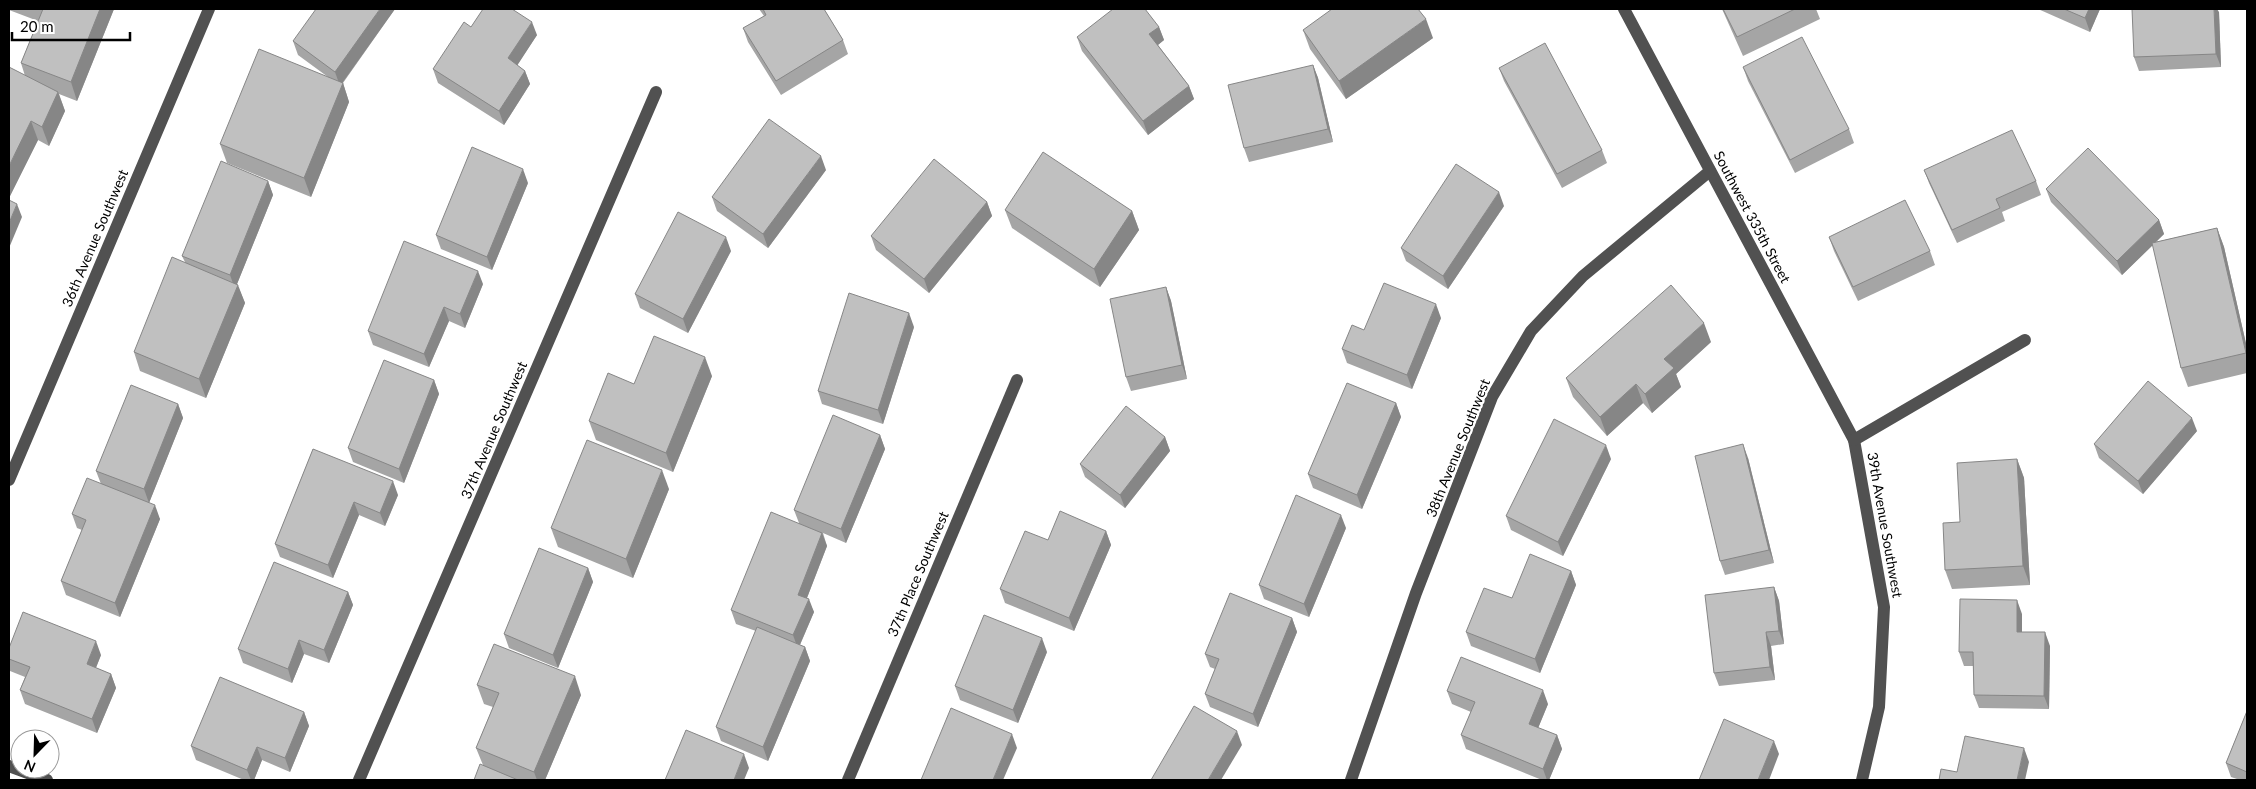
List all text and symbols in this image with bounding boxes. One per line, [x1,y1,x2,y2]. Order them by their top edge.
scale bar [12,10,130,42]
text: 20 m [20,17,54,35]
street label: Southwest 335th Street [1711,148,1794,286]
street label: 36th Avenue Southwest [58,167,131,309]
street label: 37th Avenue Southwest [457,359,530,501]
street label: 38th Avenue Southwest [1422,376,1493,519]
street label: 39th Avenue Southwest [1864,451,1907,599]
street label: 37th Place Southwest [883,509,952,639]
north arrow [10,729,60,779]
text: N [21,756,38,776]

